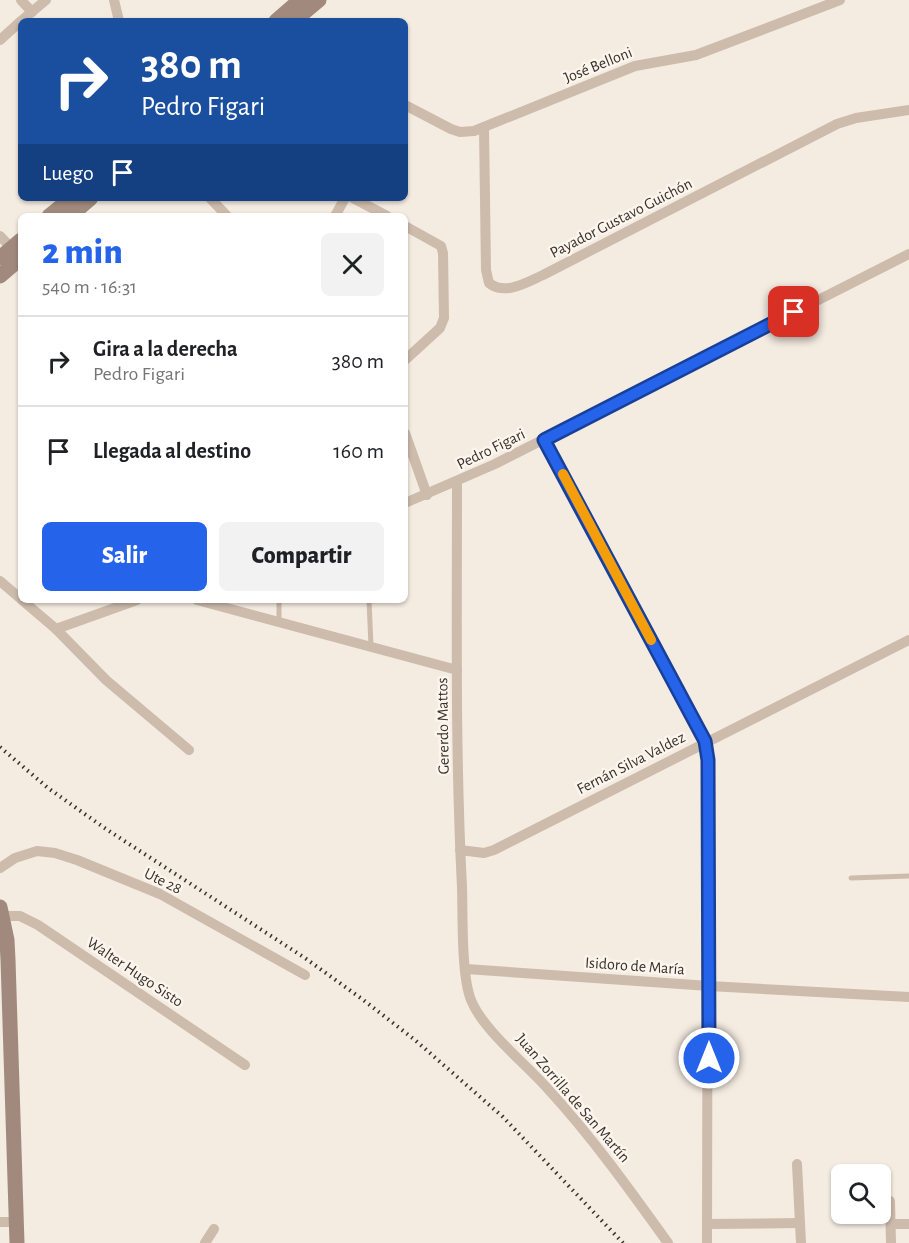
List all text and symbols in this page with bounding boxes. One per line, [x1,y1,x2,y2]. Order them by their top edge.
icon: right [42,42,120,120]
text: 380 m [141,44,242,86]
street label: José Belloni [562,44,634,86]
text: Pedro Figari [141,93,265,120]
icon: arrive [106,156,139,189]
text: Luego [42,162,94,184]
street label: Payador Gustavo Guichón [547,175,695,262]
button: close [321,233,384,296]
text: 2 min [42,234,123,270]
text: 540 m · 16:31 [42,277,137,297]
pin [768,286,819,337]
icon: arrive [777,295,810,328]
text: Gira a la derecha [93,338,238,360]
icon: right [42,345,75,378]
text: 380 m [332,350,384,372]
text: Pedro Figari [93,364,185,384]
street label: Pedro Figari [454,426,528,472]
icon: arrive [42,435,75,468]
text: Llegada al destino [93,440,251,462]
text: 160 m [333,440,384,462]
button: Salir [42,522,207,591]
button: Compartir [219,522,384,591]
street label: Gererdo Mattos [434,677,452,775]
street label: Fernán Silva Valdez [574,729,688,797]
street label: Ute 28 [142,865,184,897]
street label: Walter Hugo Sisto [84,934,186,1010]
street label: Isidoro de María [585,955,685,977]
position arrow [677,1026,741,1090]
street label: Juan Zorrilla de San Martín [513,1031,633,1165]
map controls [831,1164,891,1224]
button: search [831,1164,891,1224]

